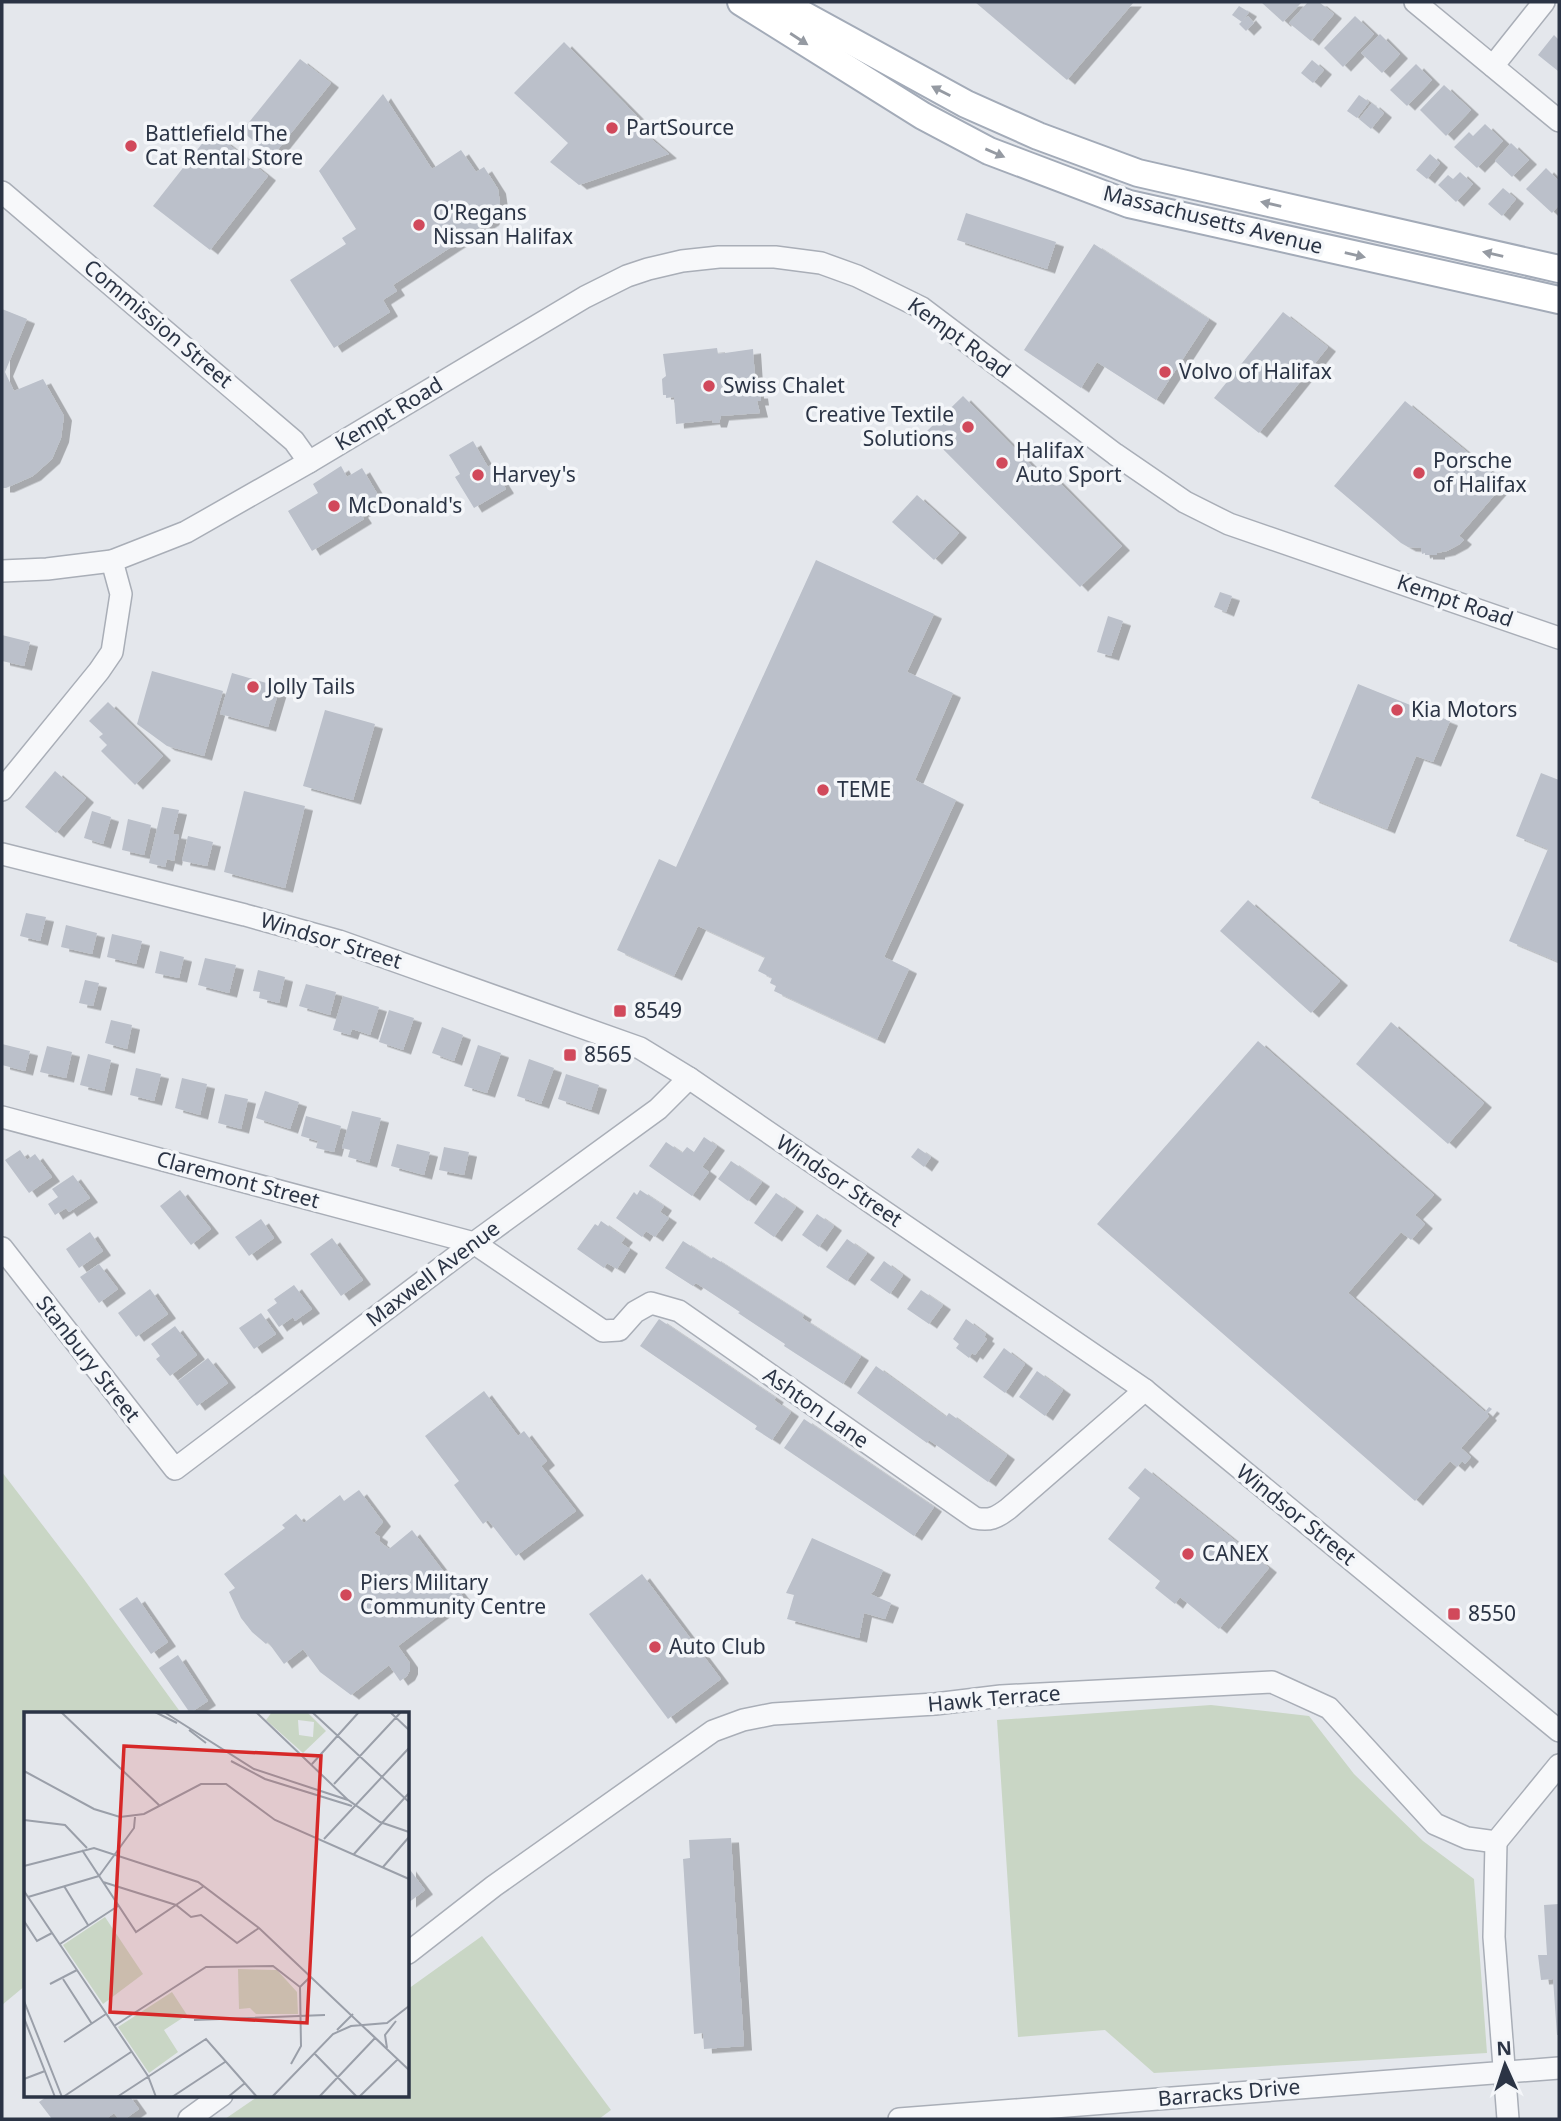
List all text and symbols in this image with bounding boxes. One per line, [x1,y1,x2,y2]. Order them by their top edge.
one-way arrow [789,32,808,45]
one-way arrow [931,85,951,96]
place label: PartSource [626,113,734,141]
place label: Battlefield The Cat Rental Store [145,119,303,171]
marker: PartSource [604,120,620,136]
marker: Battlefield The Cat Rental Store [123,138,139,154]
one-way arrow [985,147,1005,159]
street label: Massachusetts Avenue [1101,178,1326,260]
place label: O'Regans Nissan Halifax [433,198,573,250]
one-way arrow [1260,198,1282,209]
marker: O'Regans Nissan Halifax [411,217,427,233]
one-way arrow [1482,248,1504,259]
one-way arrow [1344,249,1366,260]
street label: Commission Street [78,253,239,394]
street label: Kempt Road [902,290,1017,384]
place label: Volvo of Halifax [1179,357,1332,385]
marker: Volvo of Halifax [1157,364,1173,380]
street label: Kempt Road [329,370,448,456]
place label: Swiss Chalet [723,371,845,399]
marker: Swiss Chalet [701,378,717,394]
place label: Creative Textile Solutions [805,400,954,452]
marker: Creative Textile Solutions [960,419,976,435]
place label: Halifax Auto Sport [1016,436,1122,488]
place label: Porsche of Halifax [1433,446,1527,498]
marker: Halifax Auto Sport [994,455,1010,471]
place label: Harvey's [492,460,576,488]
marker: Porsche of Halifax [1411,465,1427,481]
marker: Harvey's [470,467,486,483]
place label: McDonald's [348,491,462,519]
marker: McDonald's [326,498,342,514]
street label: Kempt Road [1394,567,1517,633]
place label: Jolly Tails [265,672,355,700]
marker: Jolly Tails [245,679,261,695]
place label: Kia Motors [1411,695,1517,723]
marker: Kia Motors [1389,702,1405,718]
place label: TEME [837,775,891,803]
marker: TEME [815,782,831,798]
street label: Windsor Street [257,905,406,975]
place label: 8549 [634,996,682,1024]
marker: 8549 [612,1003,628,1019]
place label: 8565 [584,1040,632,1068]
marker: 8565 [562,1047,578,1063]
street label: Windsor Street [771,1128,908,1233]
street label: Claremont Street [154,1144,323,1214]
street label: Maxwell Avenue [360,1214,505,1333]
street label: Stanbury Street [31,1289,147,1428]
street label: Ashton Lane [758,1360,875,1454]
street label: Windsor Street [1231,1457,1363,1571]
place label: CANEX [1202,1539,1269,1567]
marker: CANEX [1180,1546,1196,1562]
place label: Piers Military Community Centre [360,1568,546,1620]
marker: Piers Military Community Centre [338,1587,354,1603]
place label: 8550 [1468,1599,1516,1627]
marker: 8550 [1446,1606,1462,1622]
place label: Auto Club [669,1632,766,1660]
marker: Auto Club [647,1639,663,1655]
street label: Hawk Terrace [926,1678,1061,1718]
inset map [24,1712,410,2096]
north arrow [1470,2030,1540,2100]
text: N [1496,2035,1513,2061]
street label: Barracks Drive [1157,2072,1301,2112]

